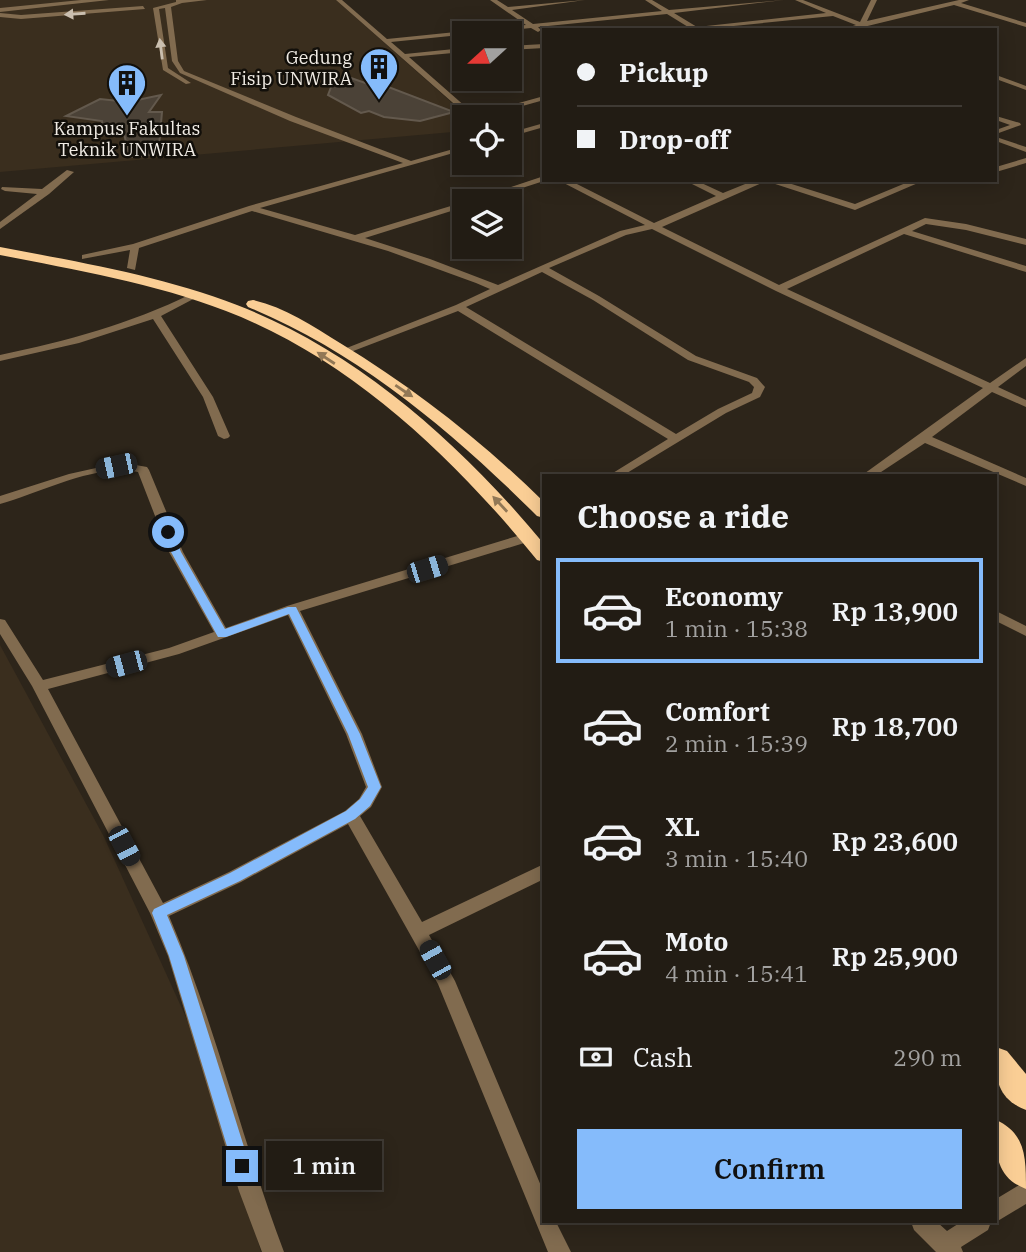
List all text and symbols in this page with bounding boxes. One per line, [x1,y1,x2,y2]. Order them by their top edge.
one-way arrow [64,9,86,20]
north arrow [452,21,522,91]
map controls [452,21,522,259]
one-way arrow [155,38,166,60]
place label: Gedung Fisip UNWIRA [230,46,353,90]
building icon: Gedung Fisip UNWIRA [358,46,400,101]
text: Pickup [619,55,709,89]
building icon: Kampus Fakultas Teknik UNWIRA [106,62,148,117]
button: locate [452,105,522,175]
place label: Kampus Fakultas Teknik UNWIRA [54,117,200,161]
text: Drop-off [619,122,730,156]
button: layers [452,189,522,259]
one-way arrow [317,352,336,365]
one-way arrow [394,384,413,397]
car [94,451,139,481]
one-way arrow [492,495,508,513]
text: Choose a ride [577,495,789,537]
route start [152,516,184,548]
car [404,553,451,585]
icon: car [581,579,644,642]
text: Economy [665,579,783,613]
text: Rp 13,900 [832,594,958,628]
text: 1 min · 15:38 [665,613,808,643]
car [103,648,150,680]
icon: car [581,694,644,757]
text: Comfort [665,694,770,728]
text: Rp 18,700 [832,709,958,743]
text: 2 min · 15:39 [665,728,808,758]
icon: car [581,809,644,872]
text: XL [665,809,700,843]
car [105,823,144,869]
text: Rp 23,600 [832,824,958,858]
text: 3 min · 15:40 [665,843,808,873]
icon: car [581,924,644,987]
text: Moto [665,924,728,958]
car [416,937,455,983]
text: Rp 25,900 [832,939,958,973]
text: 4 min · 15:41 [665,958,808,988]
icon: cash [577,1038,615,1076]
text: Cash [633,1040,693,1074]
text: 290 m [893,1042,962,1072]
button: Confirm [577,1129,962,1209]
callout: 1 min [266,1142,382,1190]
route end [226,1150,258,1182]
text: 1 min [292,1150,356,1180]

